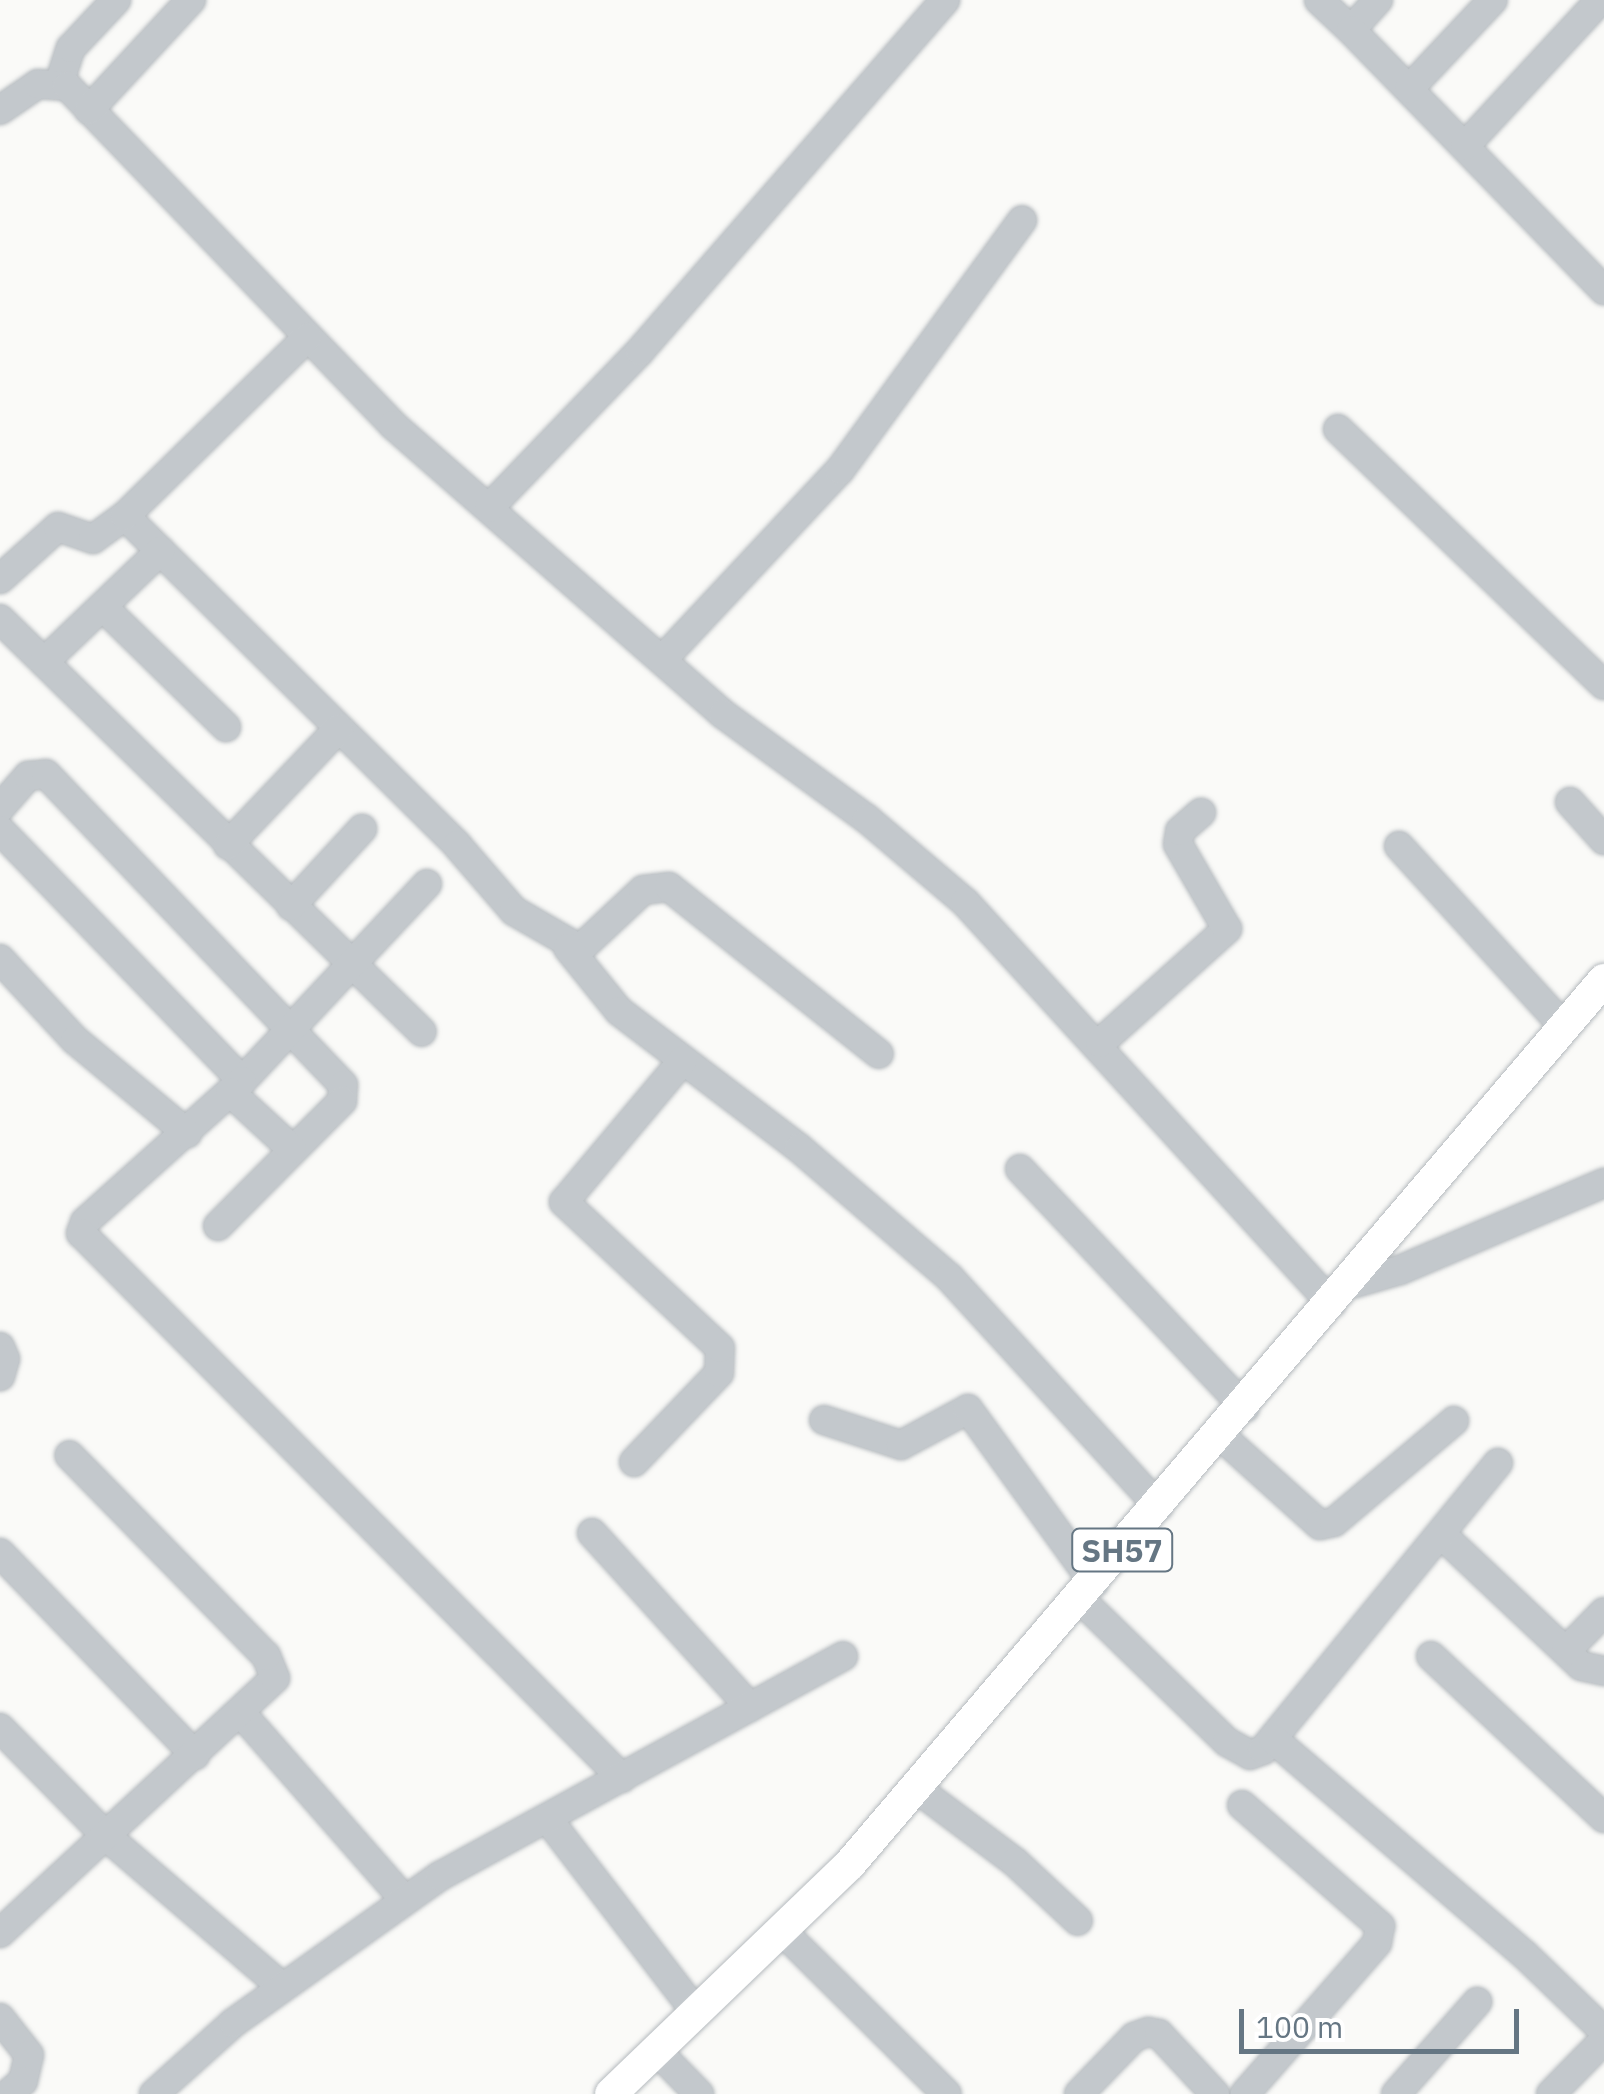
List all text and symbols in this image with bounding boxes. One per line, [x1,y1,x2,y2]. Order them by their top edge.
road number: SH57 [1070,1523,1174,1577]
scale bar [1244,1989,1524,2051]
text: 100 m [1256,2007,1343,2046]

